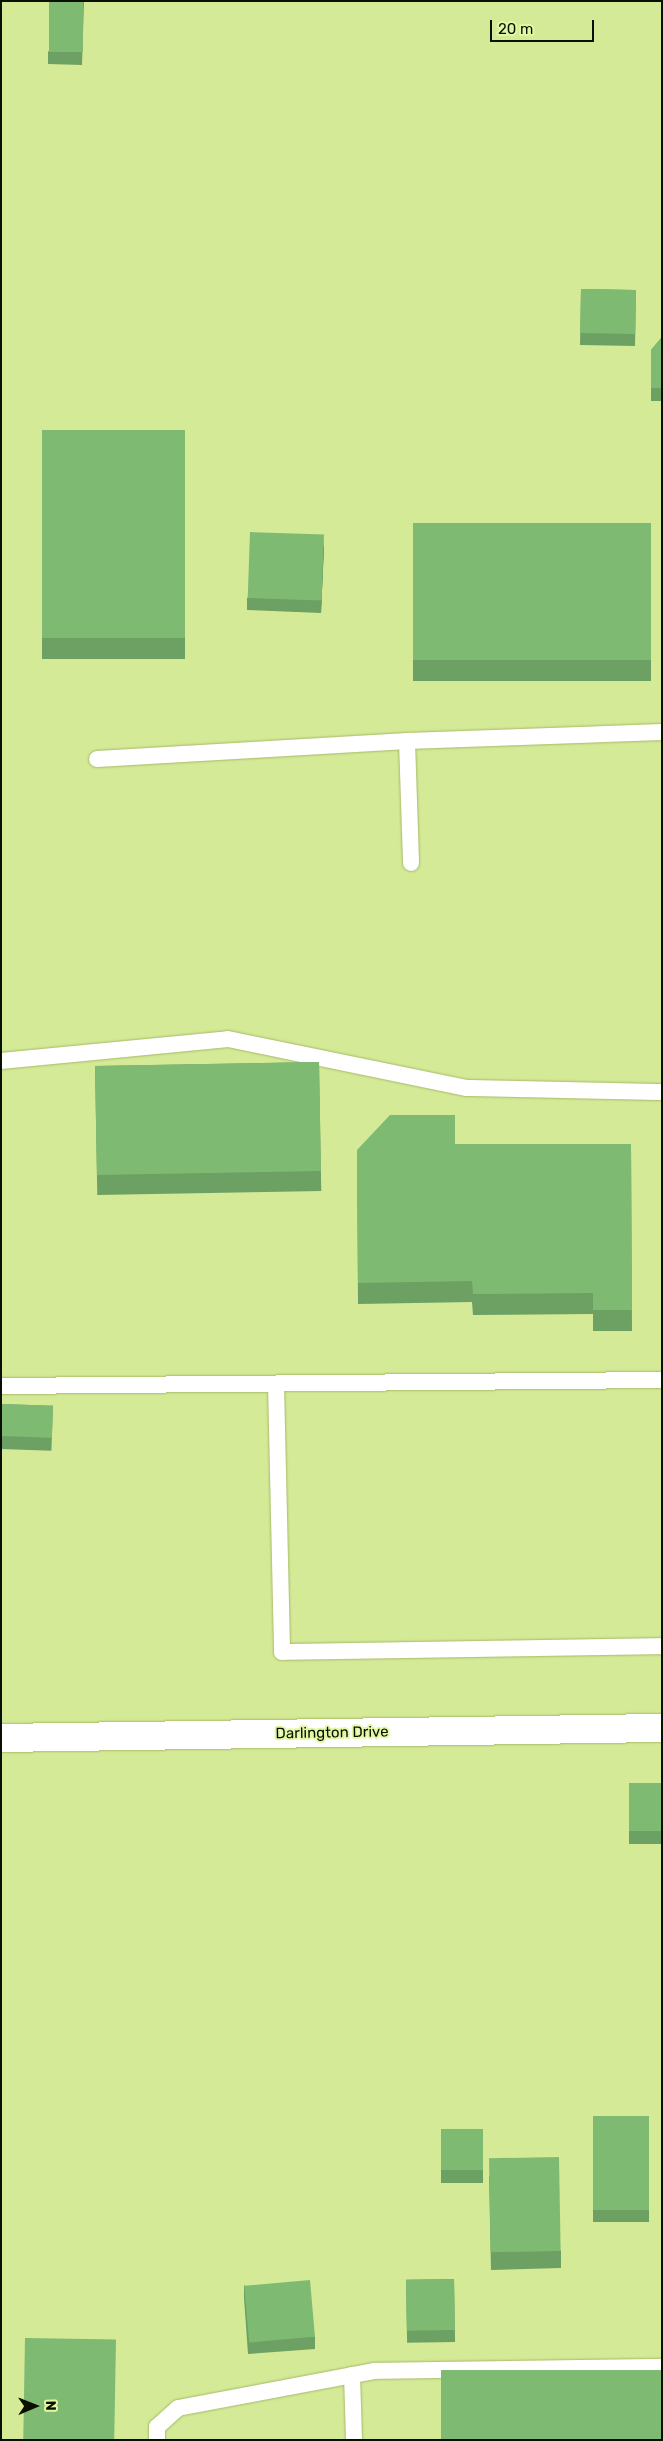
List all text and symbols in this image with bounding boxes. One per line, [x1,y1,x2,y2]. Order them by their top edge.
scale bar [493,10,597,42]
text: 20 m [498,20,533,38]
street label: Darlington Drive [275,1723,389,1743]
north arrow [10,2381,60,2431]
text: N [42,2401,59,2411]

